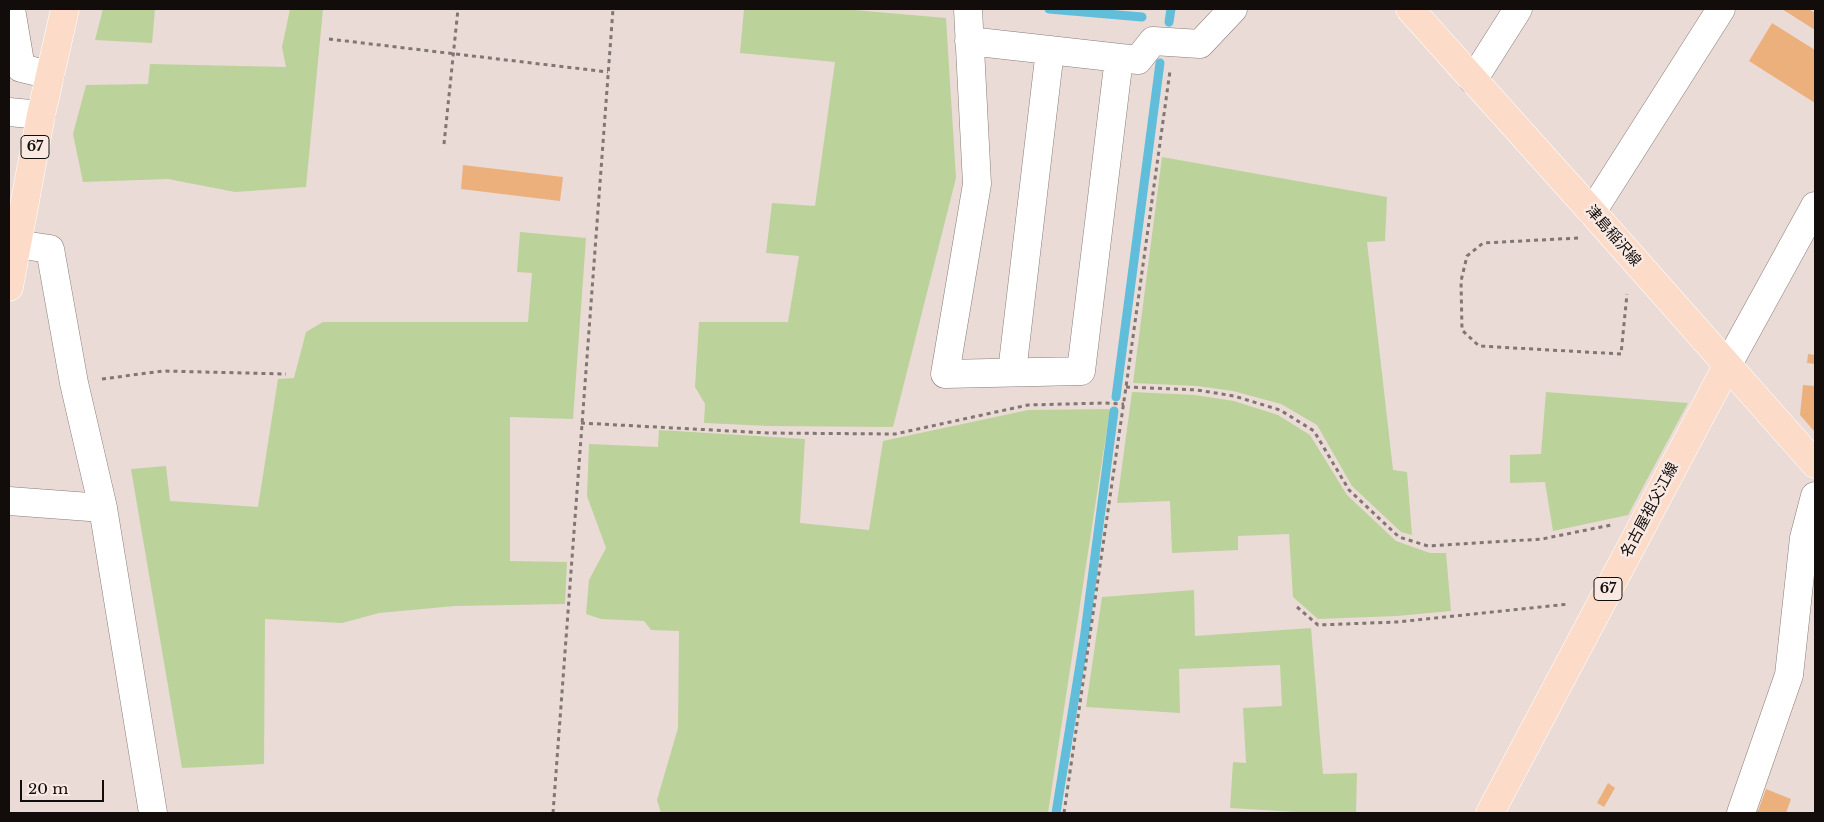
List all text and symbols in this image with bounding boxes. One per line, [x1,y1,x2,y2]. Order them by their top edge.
road number: 67 [21,136,49,158]
street label: 津島稲沢線 [1582,202,1644,270]
street label: 名古屋祖父江線 [1617,459,1683,561]
road number: 67 [1594,578,1622,600]
scale bar [22,770,106,802]
text: 20 m [28,779,68,798]

